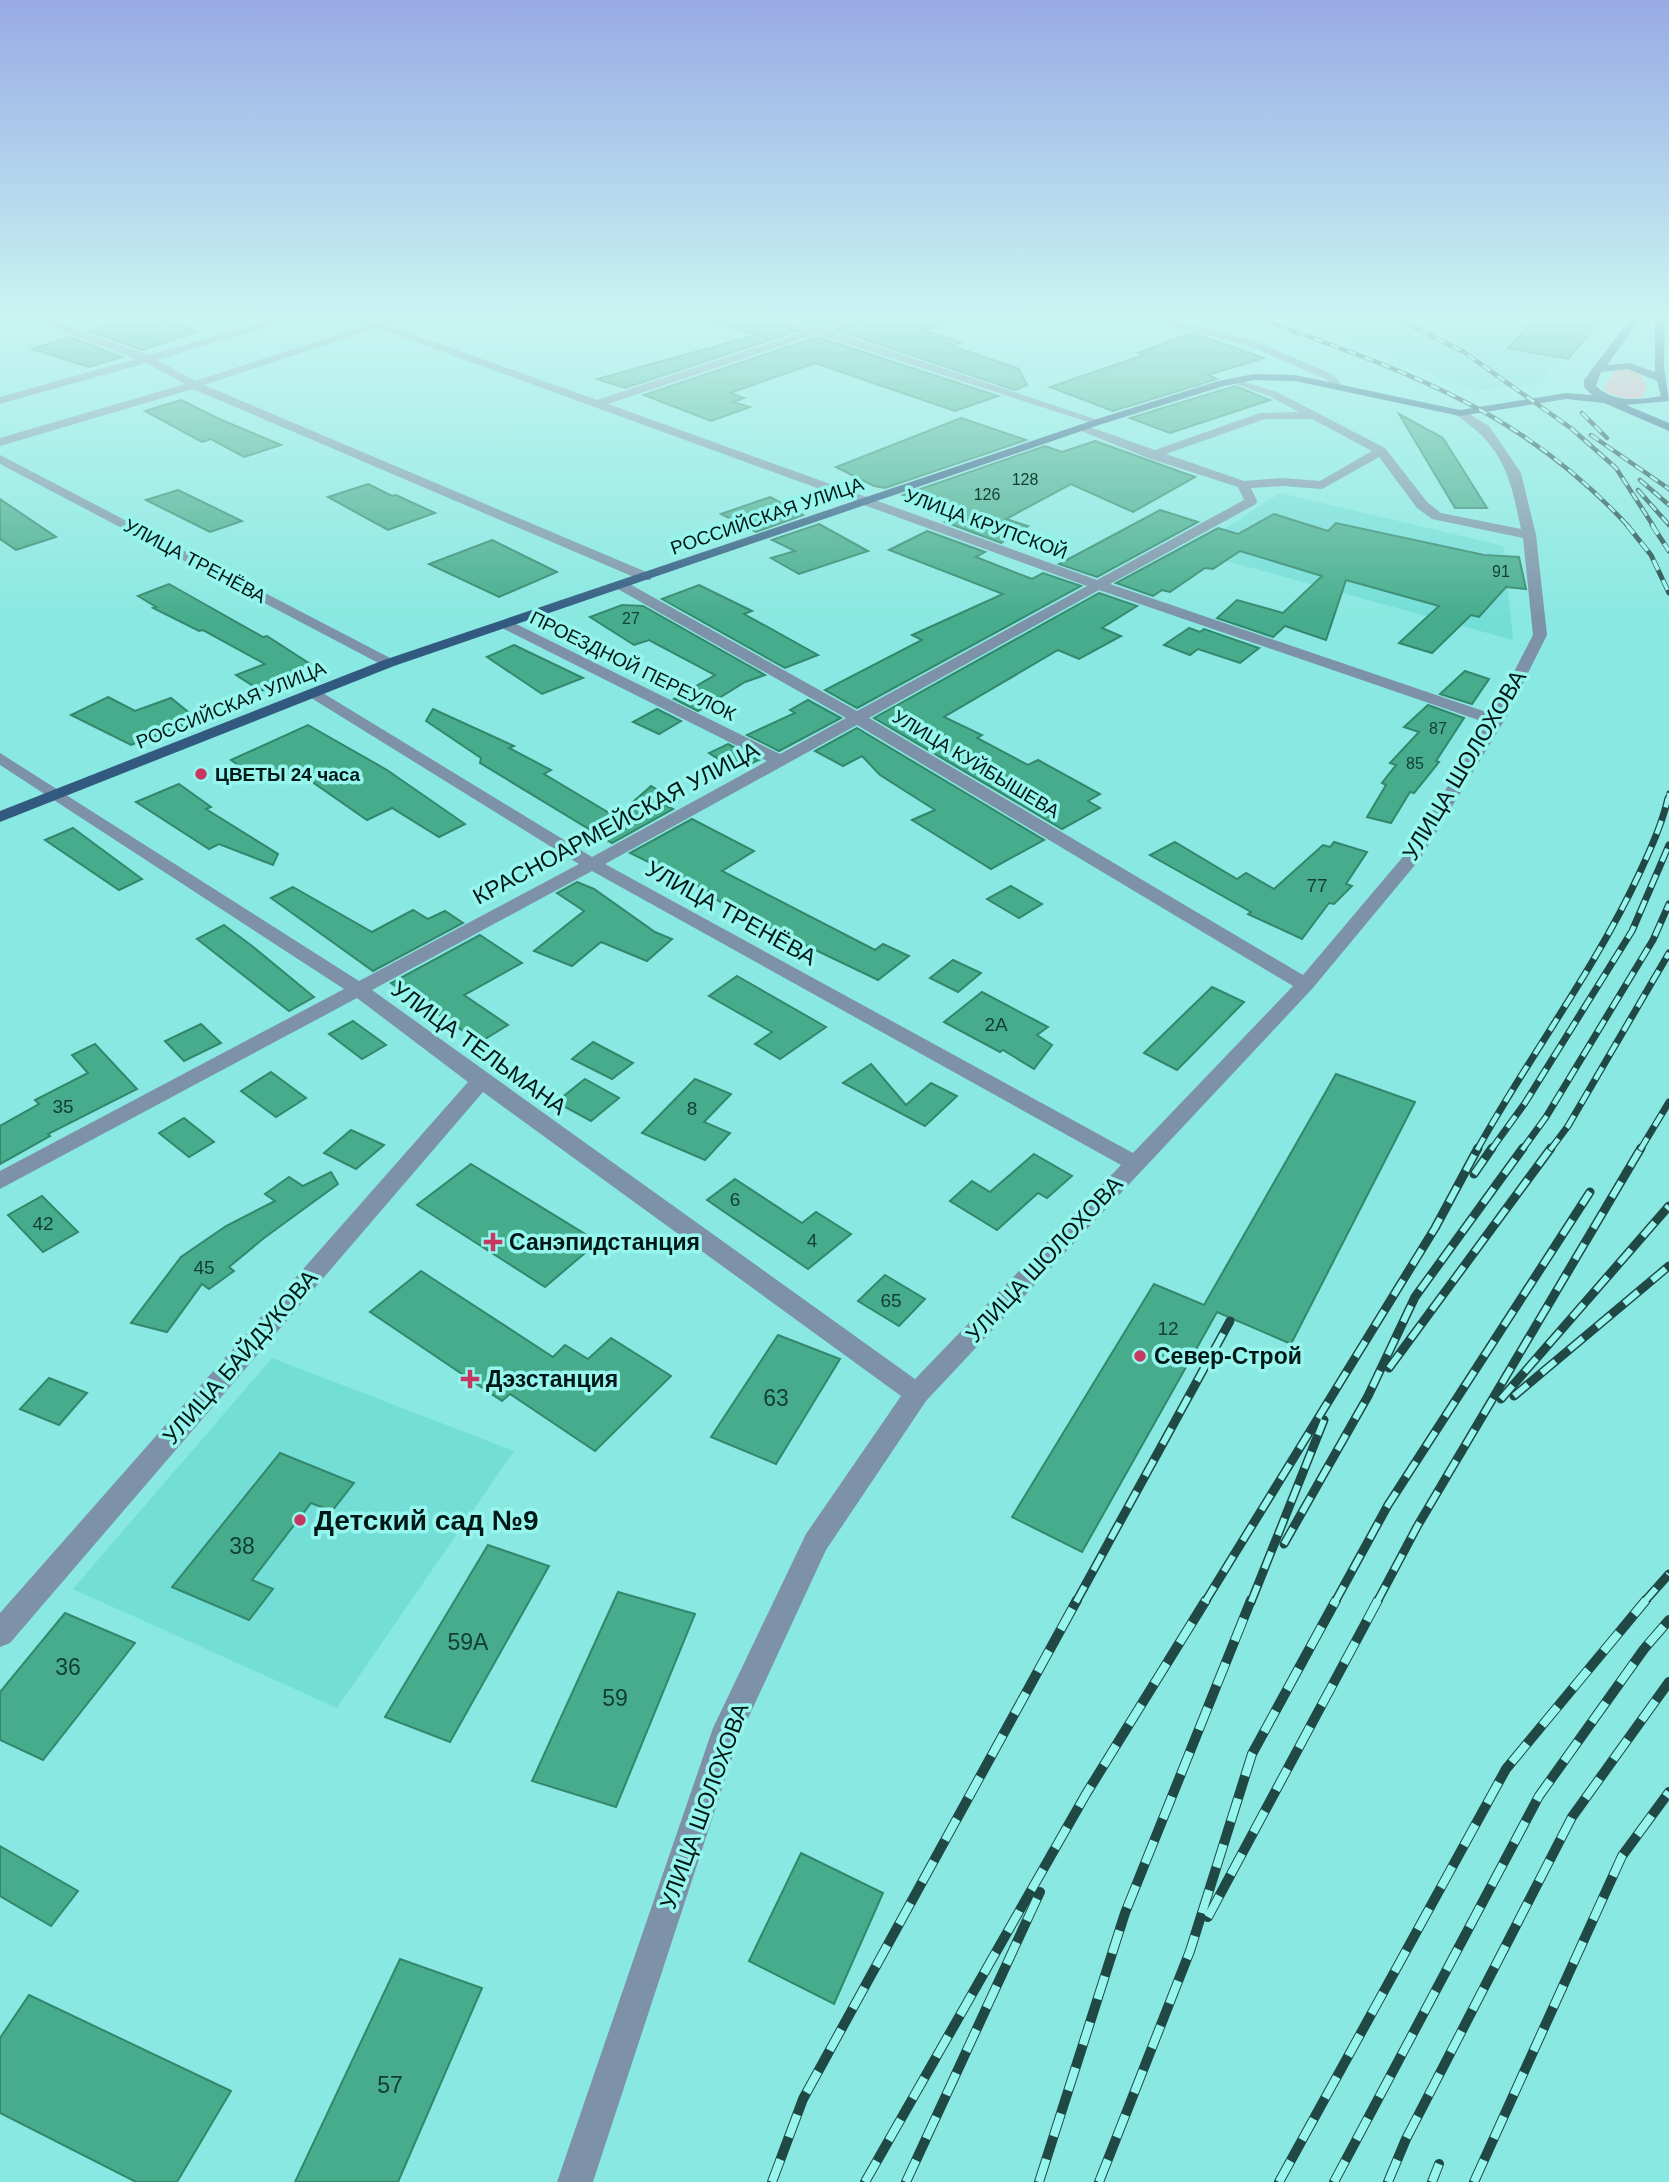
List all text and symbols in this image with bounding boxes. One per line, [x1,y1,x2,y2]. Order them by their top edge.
house number: 128 [1012,471,1038,488]
street label: РОССИЙСКАЯ УЛИЦА [668,473,866,559]
street label: УЛИЦА КРУПСКОЙ [902,485,1070,563]
house number: 126 [974,486,1000,503]
street label: УЛИЦА ТРЕНЁВА [120,515,270,607]
house number: 91 [1492,563,1510,580]
street label: ПРОЕЗДНОЙ ПЕРЕУЛОК [527,607,739,725]
house number: 27 [622,610,640,627]
street label: РОССИЙСКАЯ УЛИЦА [133,657,329,753]
street label: УЛИЦА ШОЛОХОВА [1397,665,1531,865]
street label: УЛИЦА КУЙБЫШЕВА [889,706,1063,822]
house number: 87 [1429,720,1447,737]
street label: КРАСНОАРМЕЙСКАЯ УЛИЦА [468,735,764,910]
house number: 85 [1406,755,1424,772]
place label: ЦВЕТЫ 24 часа [215,764,361,785]
marker: ЦВЕТЫ 24 часа [193,766,209,782]
street label: УЛИЦА ТРЕНЁВА [641,855,821,971]
house number: 77 [1306,875,1328,896]
street label: УЛИЦА ТЕЛЬМАНА [387,976,572,1121]
house number: 2А [984,1014,1008,1035]
house number: 35 [52,1096,74,1117]
house number: 8 [687,1098,697,1119]
street label: УЛИЦА ШОЛОХОВА [960,1170,1128,1347]
house number: 6 [730,1189,740,1210]
house number: 42 [32,1213,54,1234]
place label: Санэпидстанция [509,1229,700,1255]
house number: 4 [807,1230,818,1251]
marker: Санэпидстанция [483,1232,503,1252]
house number: 45 [193,1257,215,1278]
street label: УЛИЦА БАЙДУКОВА [157,1264,323,1449]
house number: 65 [880,1290,902,1311]
house number: 12 [1157,1318,1179,1339]
place label: Север-Строй [1154,1343,1302,1369]
marker: Север-Строй [1132,1348,1148,1364]
place label: Дэзстанция [486,1366,618,1392]
marker: Дэзстанция [460,1369,480,1389]
house number: 63 [763,1385,789,1411]
place label: Детский сад №9 [314,1505,538,1536]
marker: Детский сад №9 [292,1512,308,1528]
house number: 38 [229,1533,255,1559]
house number: 59А [448,1629,489,1655]
house number: 36 [55,1654,81,1680]
house number: 59 [602,1685,628,1711]
street label: УЛИЦА ШОЛОХОВА [655,1699,754,1913]
house number: 57 [377,2072,403,2098]

